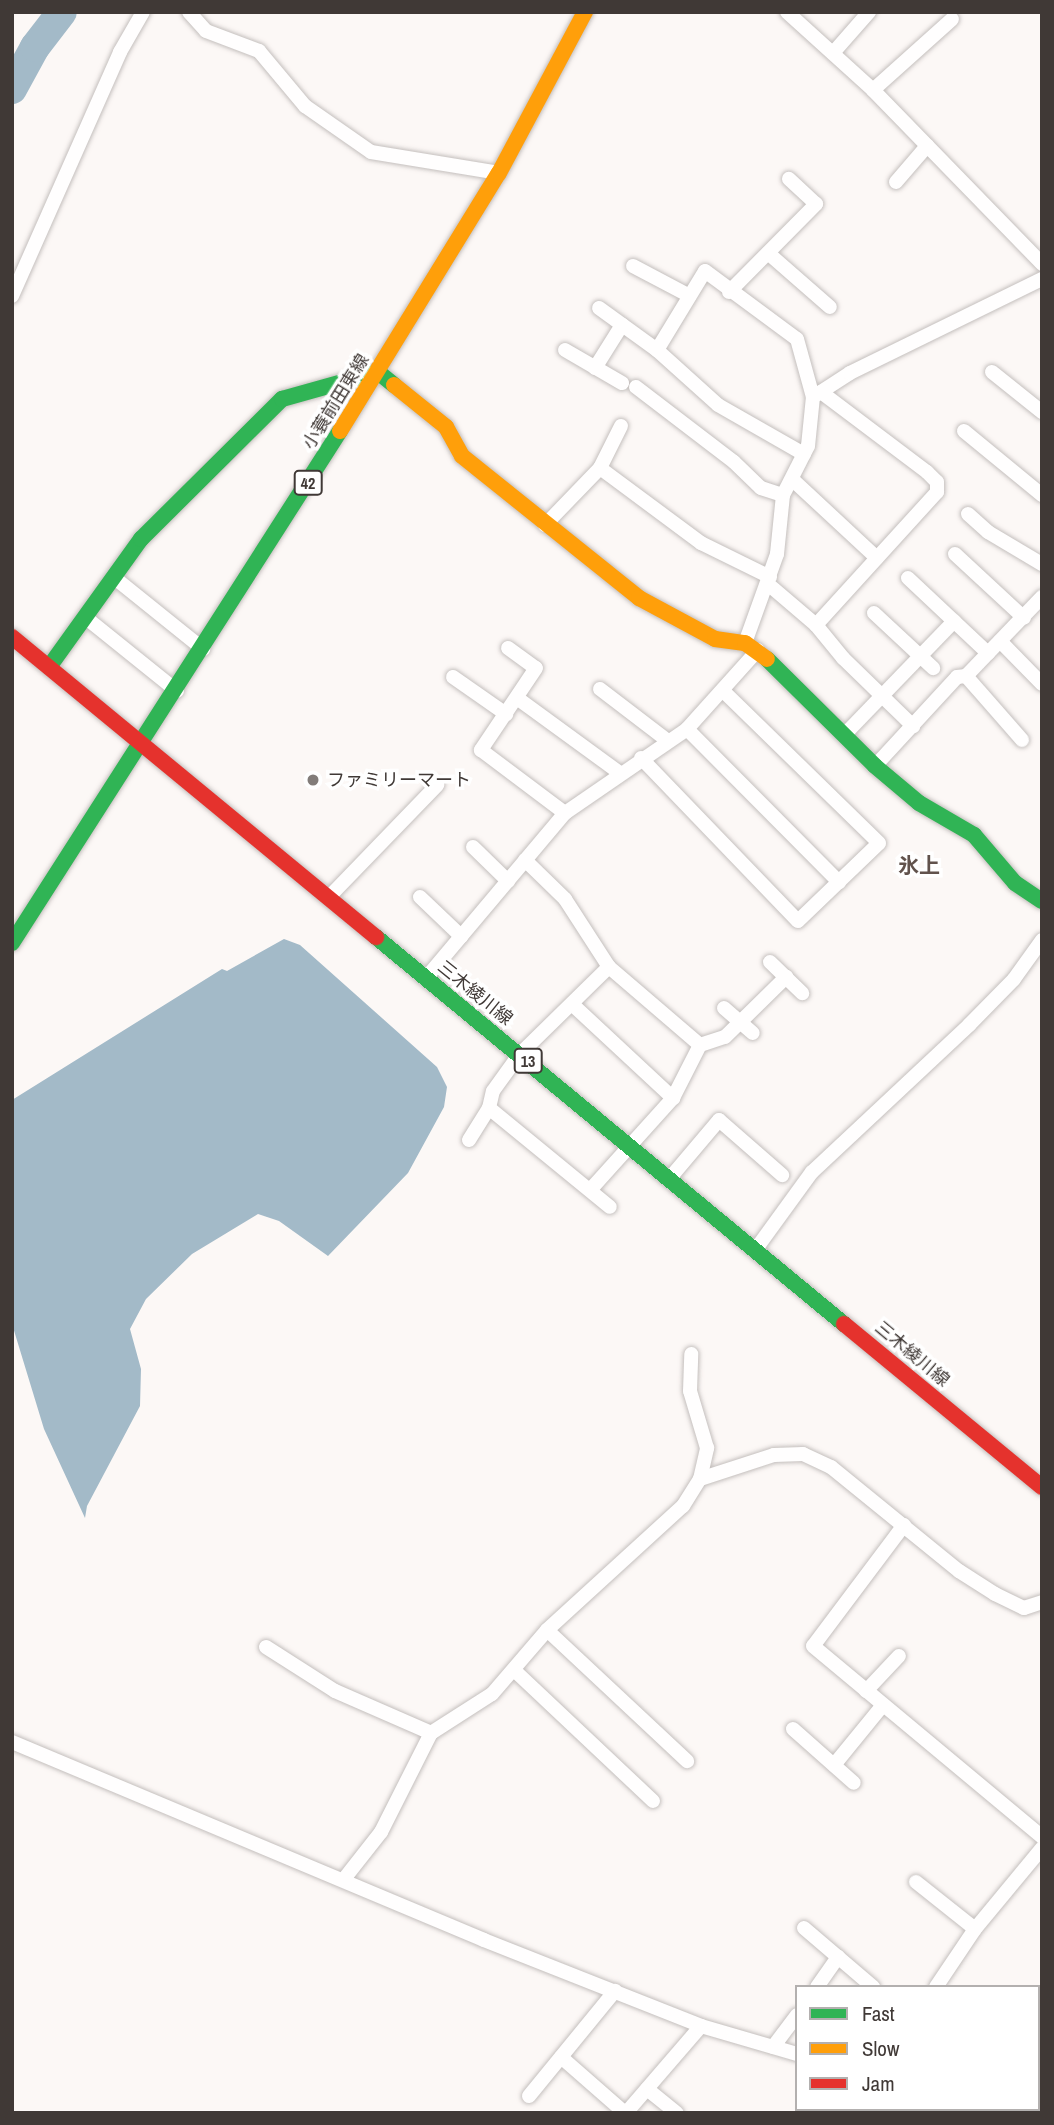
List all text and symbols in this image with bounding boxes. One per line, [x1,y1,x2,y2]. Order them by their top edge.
street label: 小蓑前田東線 [298,350,374,454]
road number: 42 [292,470,324,496]
place label: ファミリーマート [327,769,471,791]
marker: ファミリーマート [305,772,321,788]
district label: 氷上 [898,853,940,879]
street label: 三木綾川線 [433,956,517,1030]
road number: 13 [512,1049,544,1074]
street label: 三木綾川線 [871,1317,953,1391]
legend [795,1985,1040,2111]
text: Fast [862,1999,895,2028]
text: Slow [862,2034,899,2063]
text: Jam [862,2069,895,2098]

